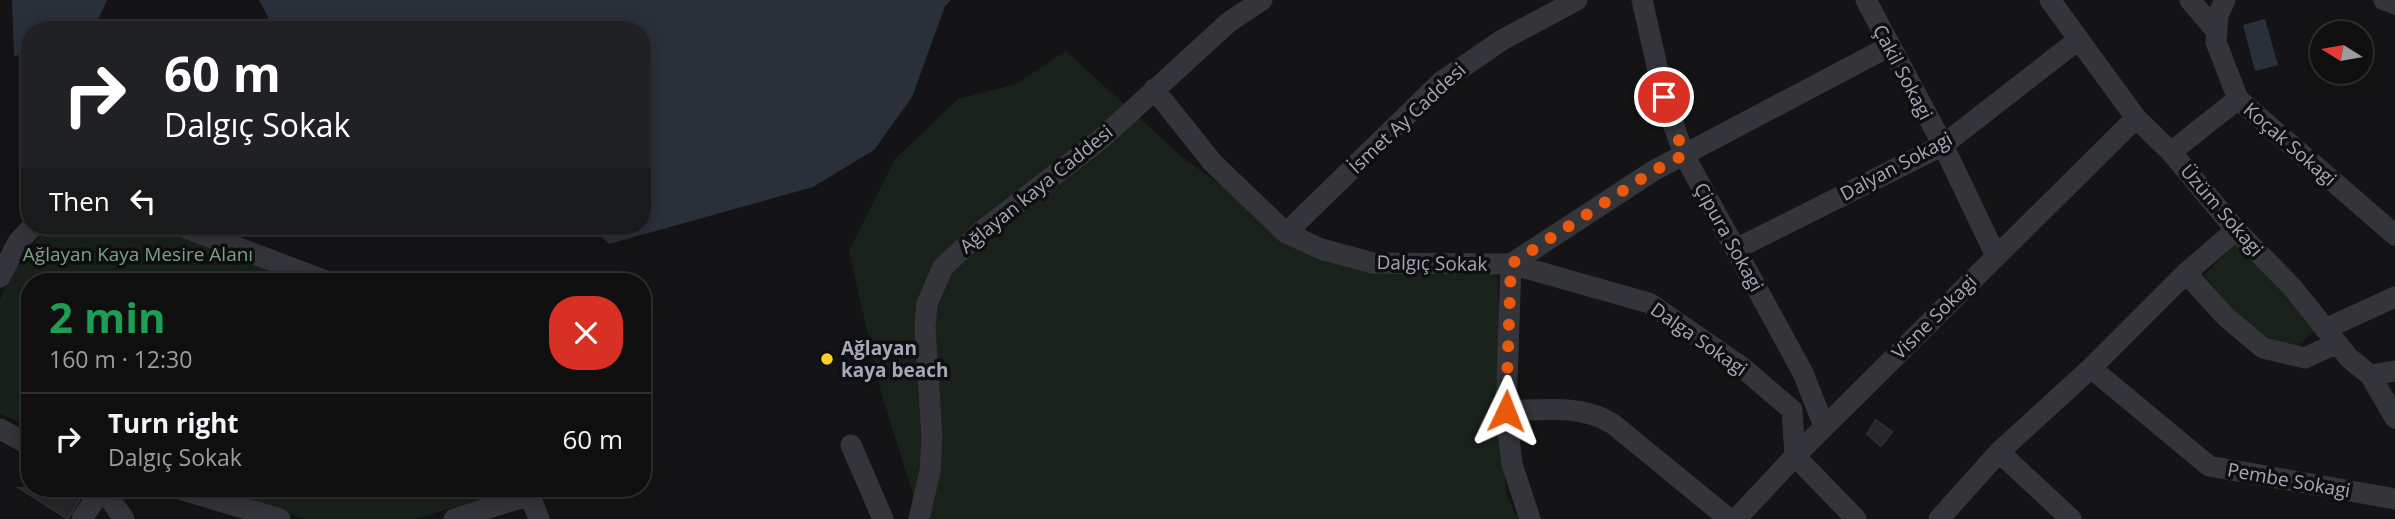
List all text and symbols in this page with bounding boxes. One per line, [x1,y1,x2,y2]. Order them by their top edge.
street label: Çakil Sokagi [1867,20,1939,124]
north arrow [2310,21,2373,84]
map controls [2310,21,2373,84]
text: 60 m [164,40,281,106]
icon: right [49,49,140,140]
street label: İsmet Ay Caddesi [1343,57,1471,179]
pin [1634,67,1694,127]
icon: arrive [1645,78,1683,116]
street label: Koçak Sokagi [2238,96,2342,192]
text: Dalgıç Sokak [164,103,350,146]
street label: Ağlayan kaya Caddesi [954,119,1118,259]
street label: Dalyan Sokagi [1835,126,1957,206]
street label: Üzüm Sokagi [2175,158,2269,262]
street label: Çipura Sokagi [1688,178,1770,296]
icon: left [124,182,162,220]
text: Then [49,183,110,219]
park label: Ağlayan Kaya Mesire Alanı [23,241,253,267]
street label: Dalgıç Sokak [1376,249,1488,277]
street label: Visne Sokagi [1886,269,1982,365]
text: 2 min [49,288,166,345]
button: close [549,296,623,370]
street label: Dalga Sokagi [1645,296,1753,382]
place label: Ağlayan kaya beach [841,335,948,383]
text: 160 m · 12:30 [49,343,192,375]
marker: Ağlayan kaya beach [819,351,835,367]
position arrow [1469,374,1543,448]
text: Turn right [108,405,239,441]
icon: right [49,420,87,458]
text: 60 m [562,421,623,457]
text: Dalgıç Sokak [108,441,242,473]
street label: Pembe Sokagi [2225,456,2353,504]

